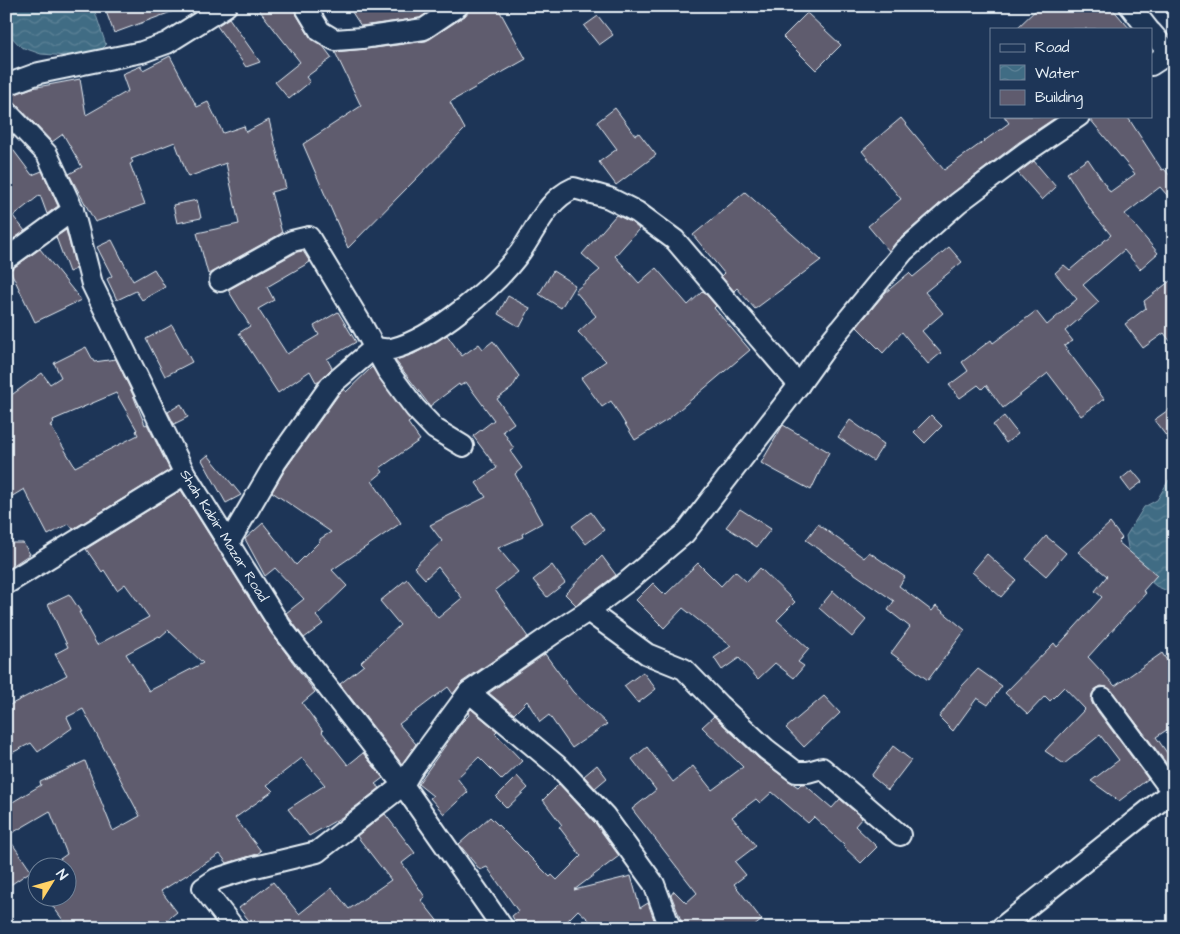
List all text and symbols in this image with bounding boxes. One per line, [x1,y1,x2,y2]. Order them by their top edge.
legend [990,28,1152,118]
text: Road [1035,37,1070,58]
text: Water [1035,63,1079,84]
text: Building [1035,87,1083,109]
street label: Shah Kabir Mazar Road [175,466,273,606]
north arrow [28,856,78,906]
text: N [51,865,72,884]

